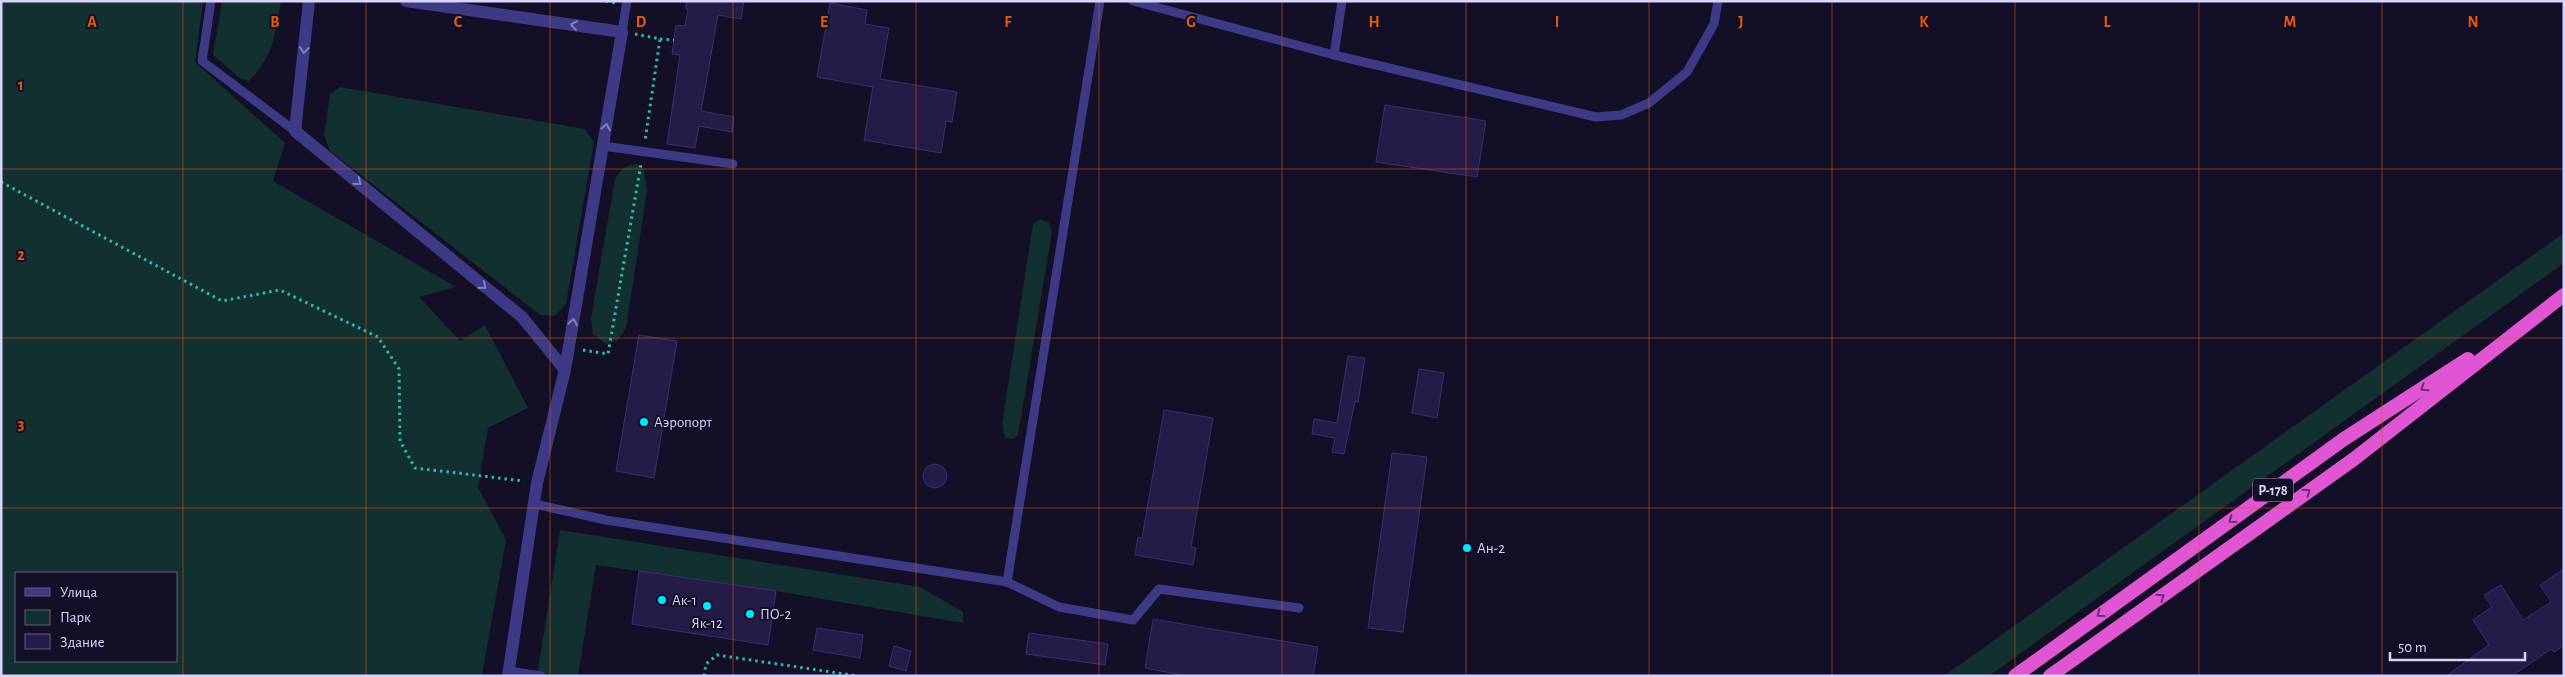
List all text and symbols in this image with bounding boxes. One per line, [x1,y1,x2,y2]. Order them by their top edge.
text: A [87,14,97,30]
text: B [270,14,280,30]
text: C [454,14,463,30]
text: D [636,14,647,30]
text: E [820,14,828,30]
text: F [1004,14,1012,30]
text: G [1186,14,1196,30]
text: H [1368,14,1380,30]
text: I [1555,14,1559,30]
text: J [1738,14,1744,30]
text: K [1919,14,1929,30]
text: L [2104,14,2111,30]
text: M [2284,14,2296,30]
text: N [2467,14,2479,30]
one-way arrow [569,21,578,31]
one-way arrow [299,46,310,54]
text: 1 [18,77,24,93]
one-way arrow [600,123,610,131]
one-way arrow [352,177,361,186]
text: 2 [17,247,25,263]
one-way arrow [477,280,486,288]
one-way arrow [568,317,578,326]
one-way arrow [2420,381,2429,391]
place label: Аэропорт [654,415,713,430]
text: 3 [18,416,25,432]
marker: Аэропорт [638,416,650,428]
road number: Р-178 [2253,478,2293,502]
one-way arrow [2302,489,2311,498]
one-way arrow [2229,514,2238,522]
place label: Ан-2 [1477,541,1505,556]
marker: Ан-2 [1461,542,1473,554]
legend [15,572,178,662]
text: Улица [60,585,97,600]
place label: Ак-1 [672,593,697,608]
marker: Ак-1 [656,594,668,606]
one-way arrow [2155,594,2165,603]
marker: Як-12 [701,600,713,612]
place label: ПО-2 [760,607,791,622]
marker: ПО-2 [744,608,756,620]
one-way arrow [2097,609,2106,617]
text: Парк [60,610,91,625]
place label: Як-12 [691,616,723,631]
scale bar [2390,630,2525,662]
text: Здание [60,635,105,650]
text: 50 m [2398,640,2427,655]

